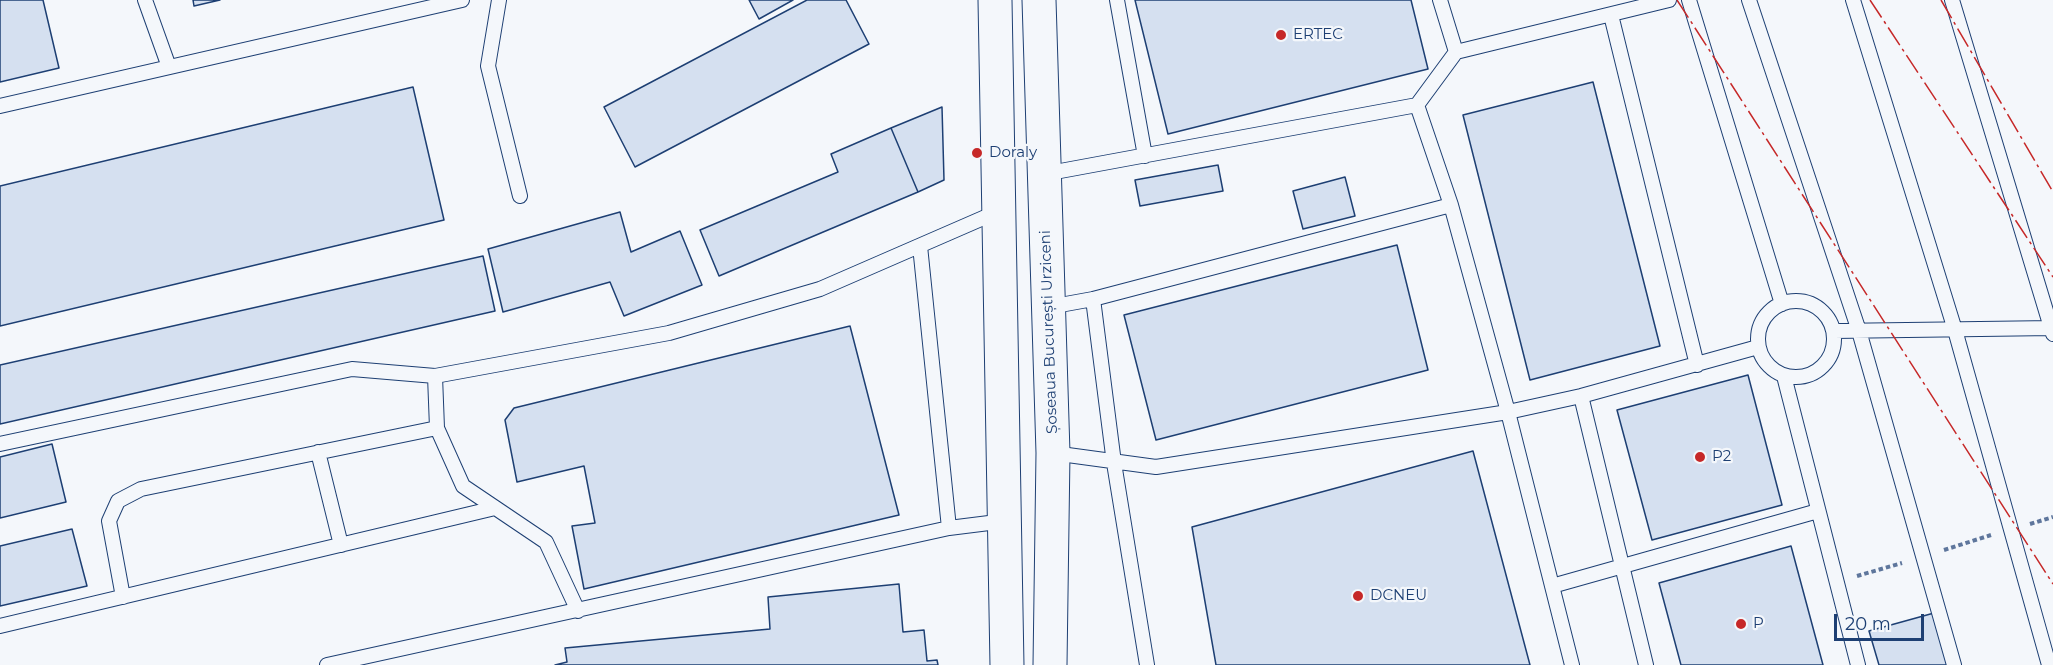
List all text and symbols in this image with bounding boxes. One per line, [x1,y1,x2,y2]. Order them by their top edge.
place label: ERTEC [1293,26,1343,44]
marker: ERTEC [1274,28,1288,42]
place label: Doraly [989,144,1037,162]
marker: Doraly [970,146,984,160]
street label: Șoseaua București Urziceni [1036,230,1062,434]
place label: P2 [1712,448,1731,466]
marker: P2 [1693,450,1707,464]
place label: DCNEU [1370,587,1427,605]
marker: DCNEU [1351,589,1365,603]
scale bar [1837,602,1927,640]
text: 20 m [1845,613,1891,635]
place label: P [1753,615,1764,633]
marker: P [1734,617,1748,631]

